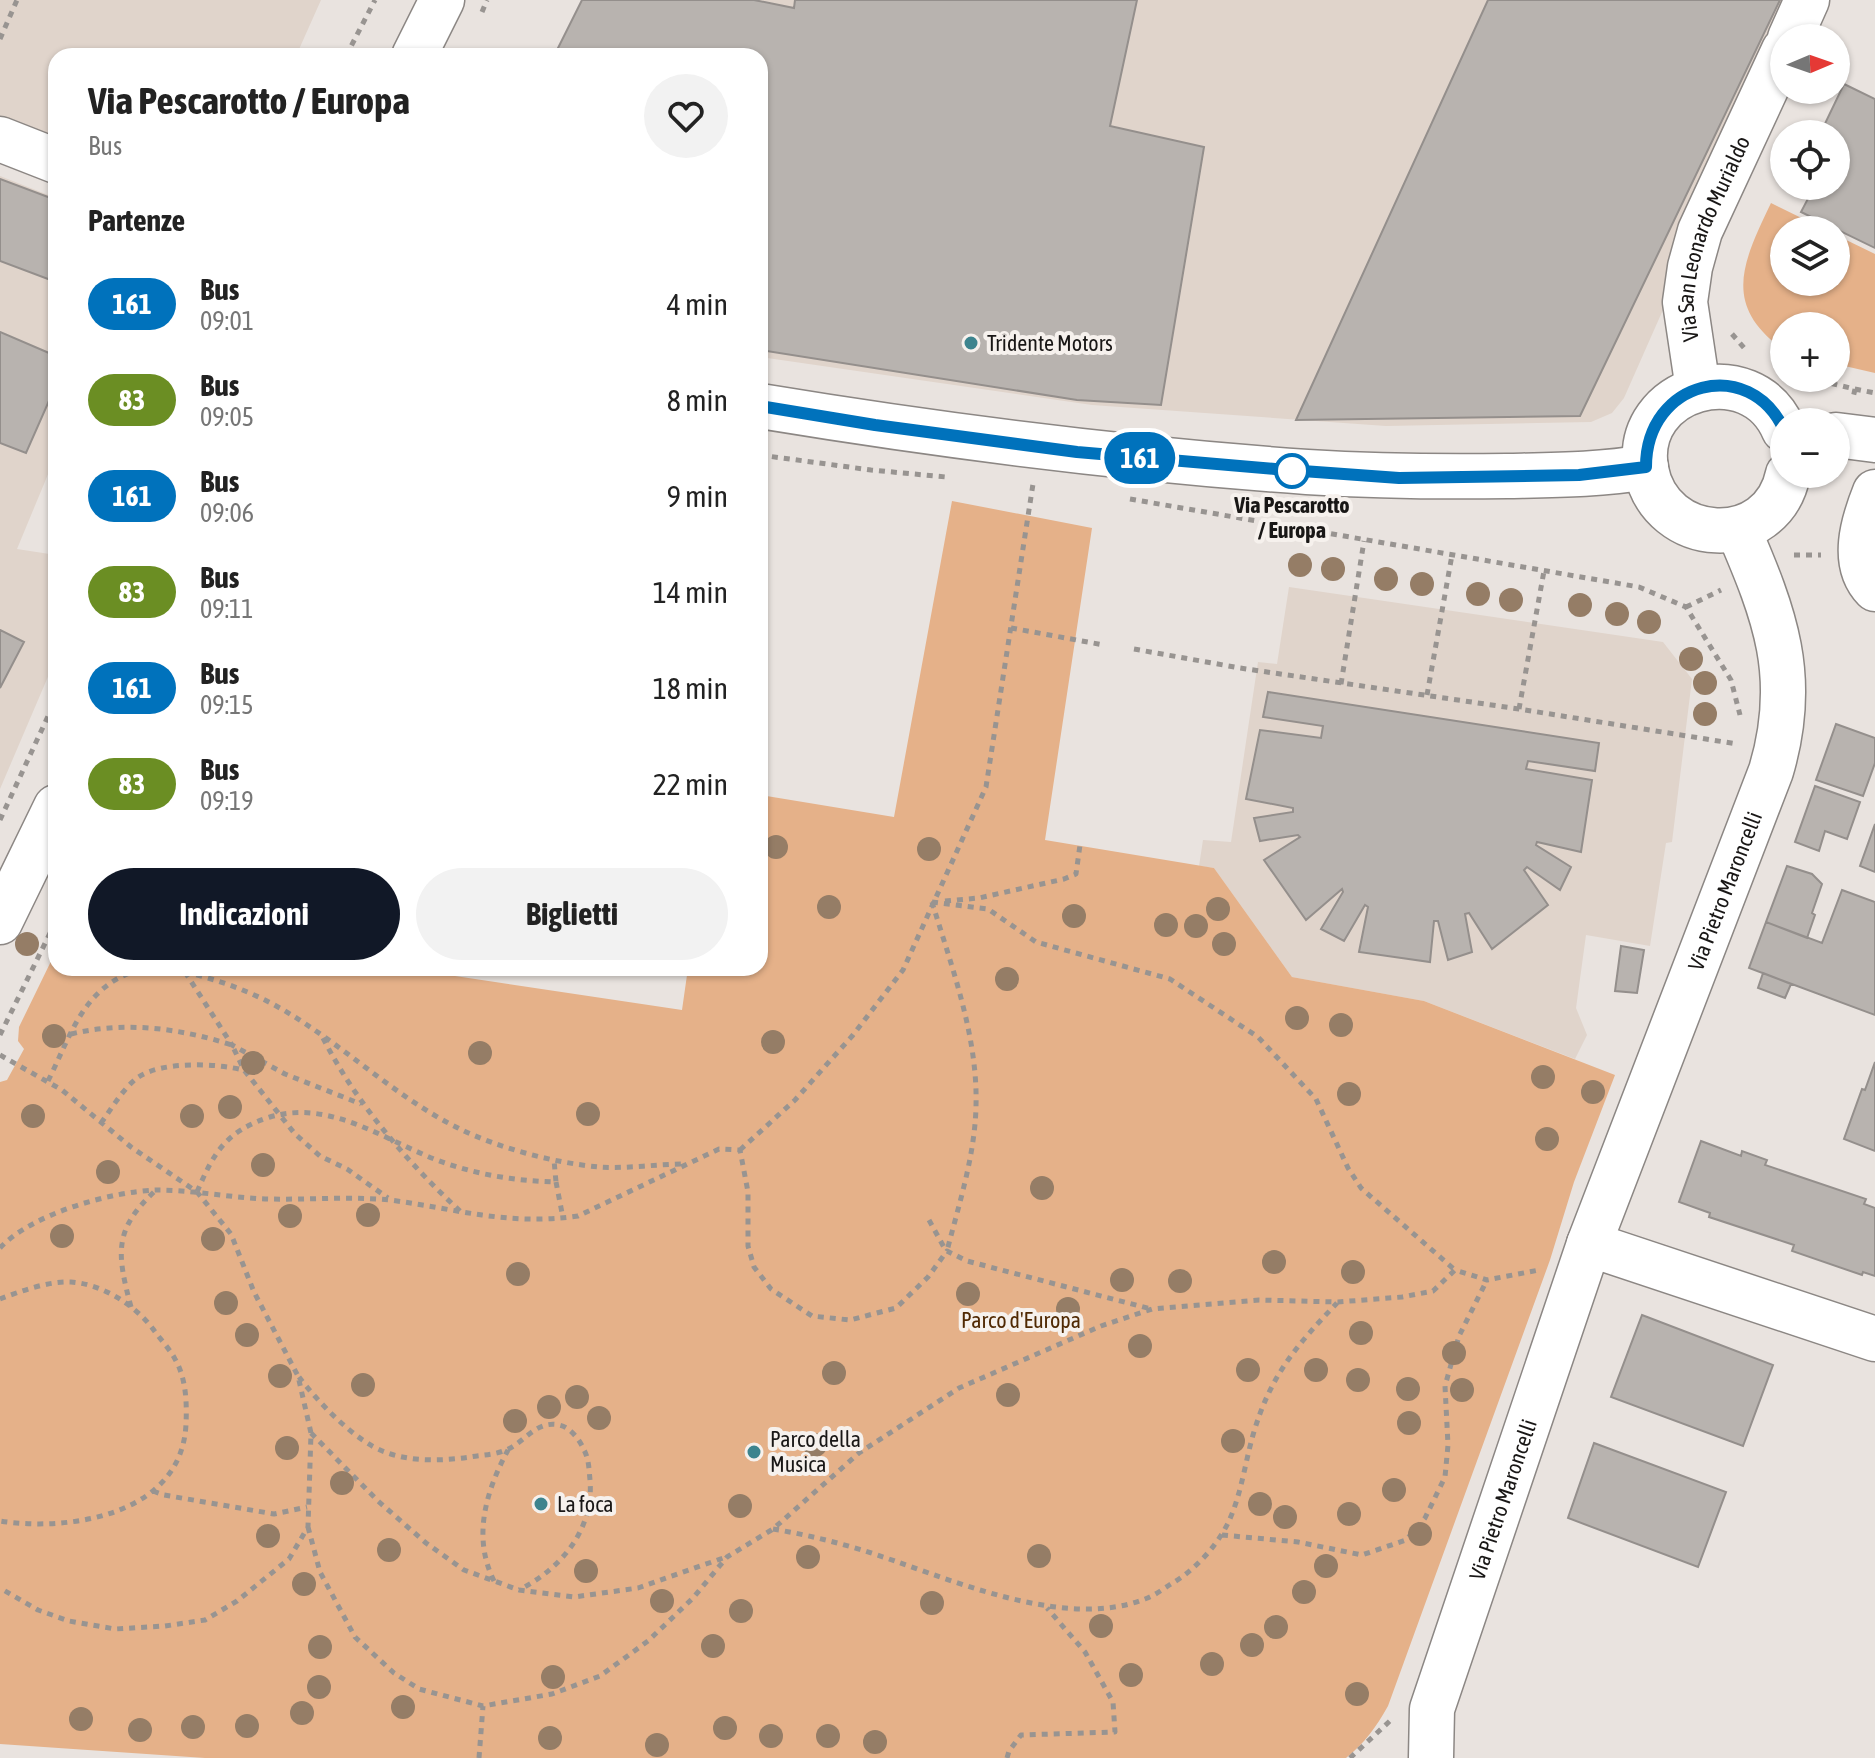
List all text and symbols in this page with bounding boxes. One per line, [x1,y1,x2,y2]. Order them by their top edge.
north arrow [1770,24,1850,104]
map controls [1770,24,1850,488]
button: heart [644,74,728,158]
text: Via Pescarotto / Europa [88,79,410,122]
button: locate [1770,120,1850,200]
text: Bus [88,131,122,161]
street label: Via San Leonardo Murialdo [1672,132,1755,343]
text: Partenze [88,203,185,237]
button: layers [1770,216,1850,296]
text: Bus [200,272,239,306]
text: 4 min [667,287,728,321]
text: 161 [112,288,152,320]
text: 09:01 [200,306,254,336]
button: + [1770,312,1850,392]
place label: Tridente Motors [987,330,1113,356]
marker: Tridente Motors [962,334,980,352]
text: Bus [200,368,239,402]
text: 8 min [667,383,728,417]
text: 83 [119,384,145,416]
text: 09:05 [200,402,254,432]
button: − [1770,408,1850,488]
line badge: 161 [1094,432,1186,484]
text: 161 [1120,442,1160,474]
marker: Via Pescarotto / Europa [1275,454,1309,488]
text: Bus [200,464,239,498]
text: 9 min [667,479,728,513]
text: 161 [112,480,152,512]
place label: Via Pescarotto / Europa [1233,492,1350,543]
text: 09:06 [200,498,254,528]
text: Bus [200,560,239,594]
text: 14 min [653,575,728,609]
text: 83 [119,576,145,608]
text: 09:11 [200,594,254,624]
text: Bus [200,656,239,690]
text: 18 min [653,671,728,705]
text: 161 [112,672,152,704]
text: 09:15 [200,690,254,720]
text: Bus [200,752,239,786]
text: 22 min [653,767,728,801]
text: 83 [119,768,145,800]
text: 09:19 [200,786,254,816]
street label: Via Pietro Maroncelli [1683,808,1767,974]
button: Indicazioni [88,868,400,960]
button: Biglietti [416,868,728,960]
park label: Parco d'Europa [961,1307,1081,1333]
street label: Via Pietro Maroncelli [1463,1416,1542,1583]
place label: Parco della Musica [770,1426,861,1477]
marker: Parco della Musica [745,1443,763,1461]
place label: La foca [557,1491,614,1517]
marker: La foca [532,1495,550,1513]

